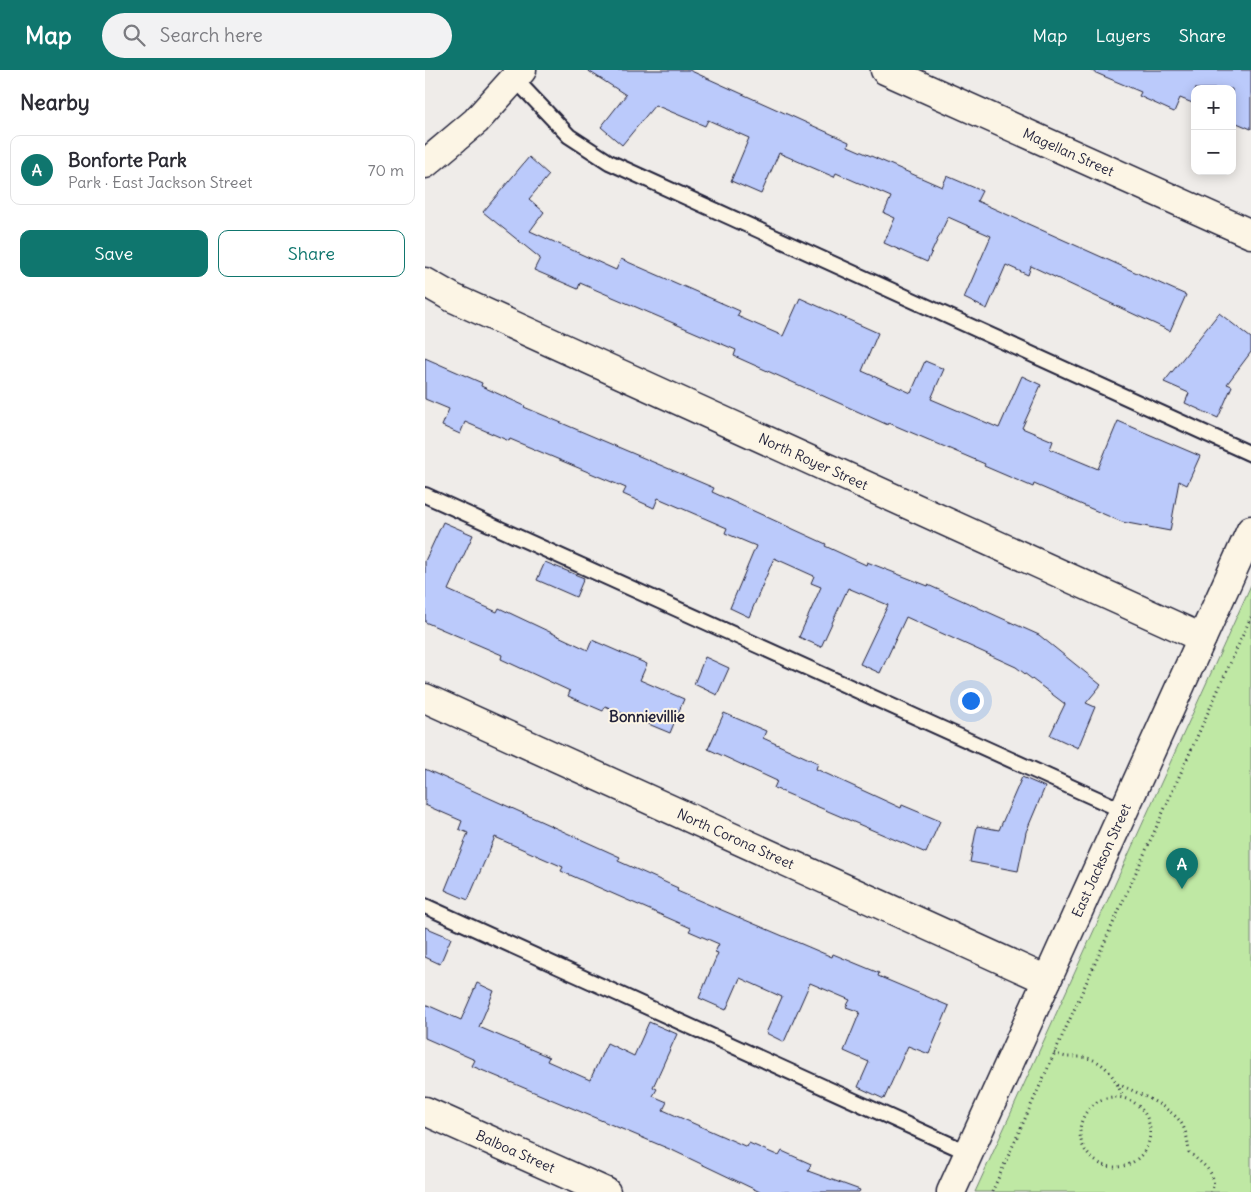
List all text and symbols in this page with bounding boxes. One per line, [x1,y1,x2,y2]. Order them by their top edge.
search box [102,13,452,58]
text: Map [25,20,72,50]
icon: search [120,21,148,49]
text: Search here [160,23,263,47]
text: Map [1032,24,1067,47]
text: Layers [1095,24,1151,47]
text: Share [1179,24,1226,47]
map controls [1191,85,1236,175]
button: + [1191,85,1236,130]
text: Nearby [20,89,90,116]
street label: Magellan Street [1020,124,1117,180]
button: − [1191,130,1236,175]
text: Bonforte Park [68,148,187,172]
text: A [32,160,42,180]
text: 70 m [368,160,404,180]
text: Park · East Jackson Street [68,172,253,192]
button: Save [20,230,208,277]
button: Share [218,230,405,277]
street label: North Royer Street [756,429,871,494]
your location [958,688,984,714]
district label: Bonnievillie [609,707,685,726]
street label: East Jackson Street [1068,801,1135,920]
street label: North Corona Street [674,804,797,873]
pin: A [1166,848,1198,889]
street label: Balboa Street [473,1126,558,1177]

